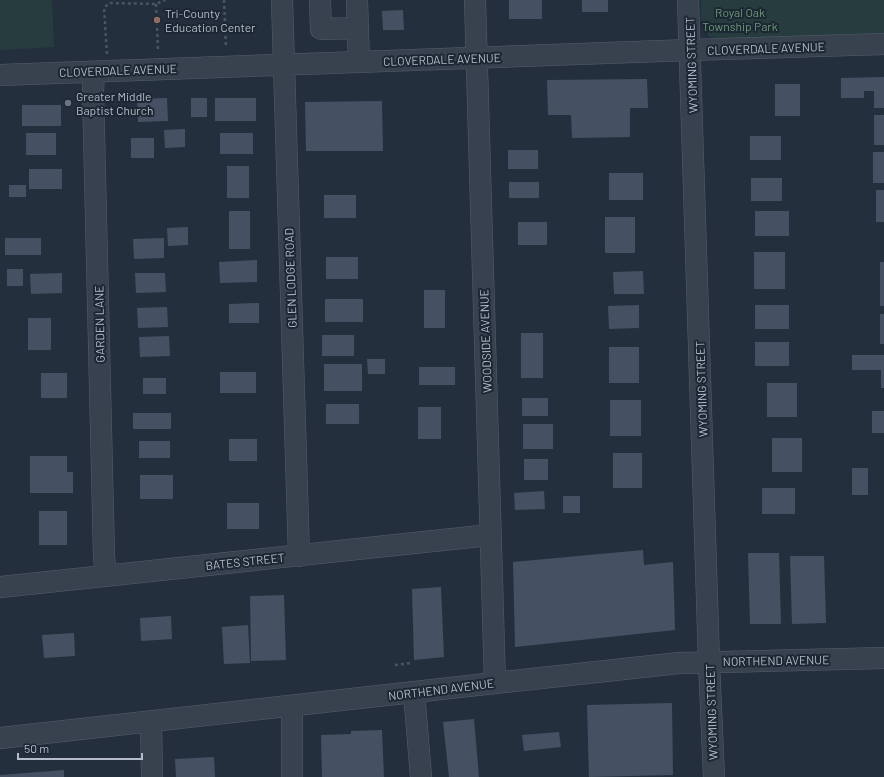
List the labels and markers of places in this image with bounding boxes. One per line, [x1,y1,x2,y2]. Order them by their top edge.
place label: Tri-County Education Center [165,6,256,34]
marker: Tri-County Education Center [152,15,162,25]
place label: Greater Middle Baptist Church [76,89,153,117]
marker: Greater Middle Baptist Church [63,98,73,108]

